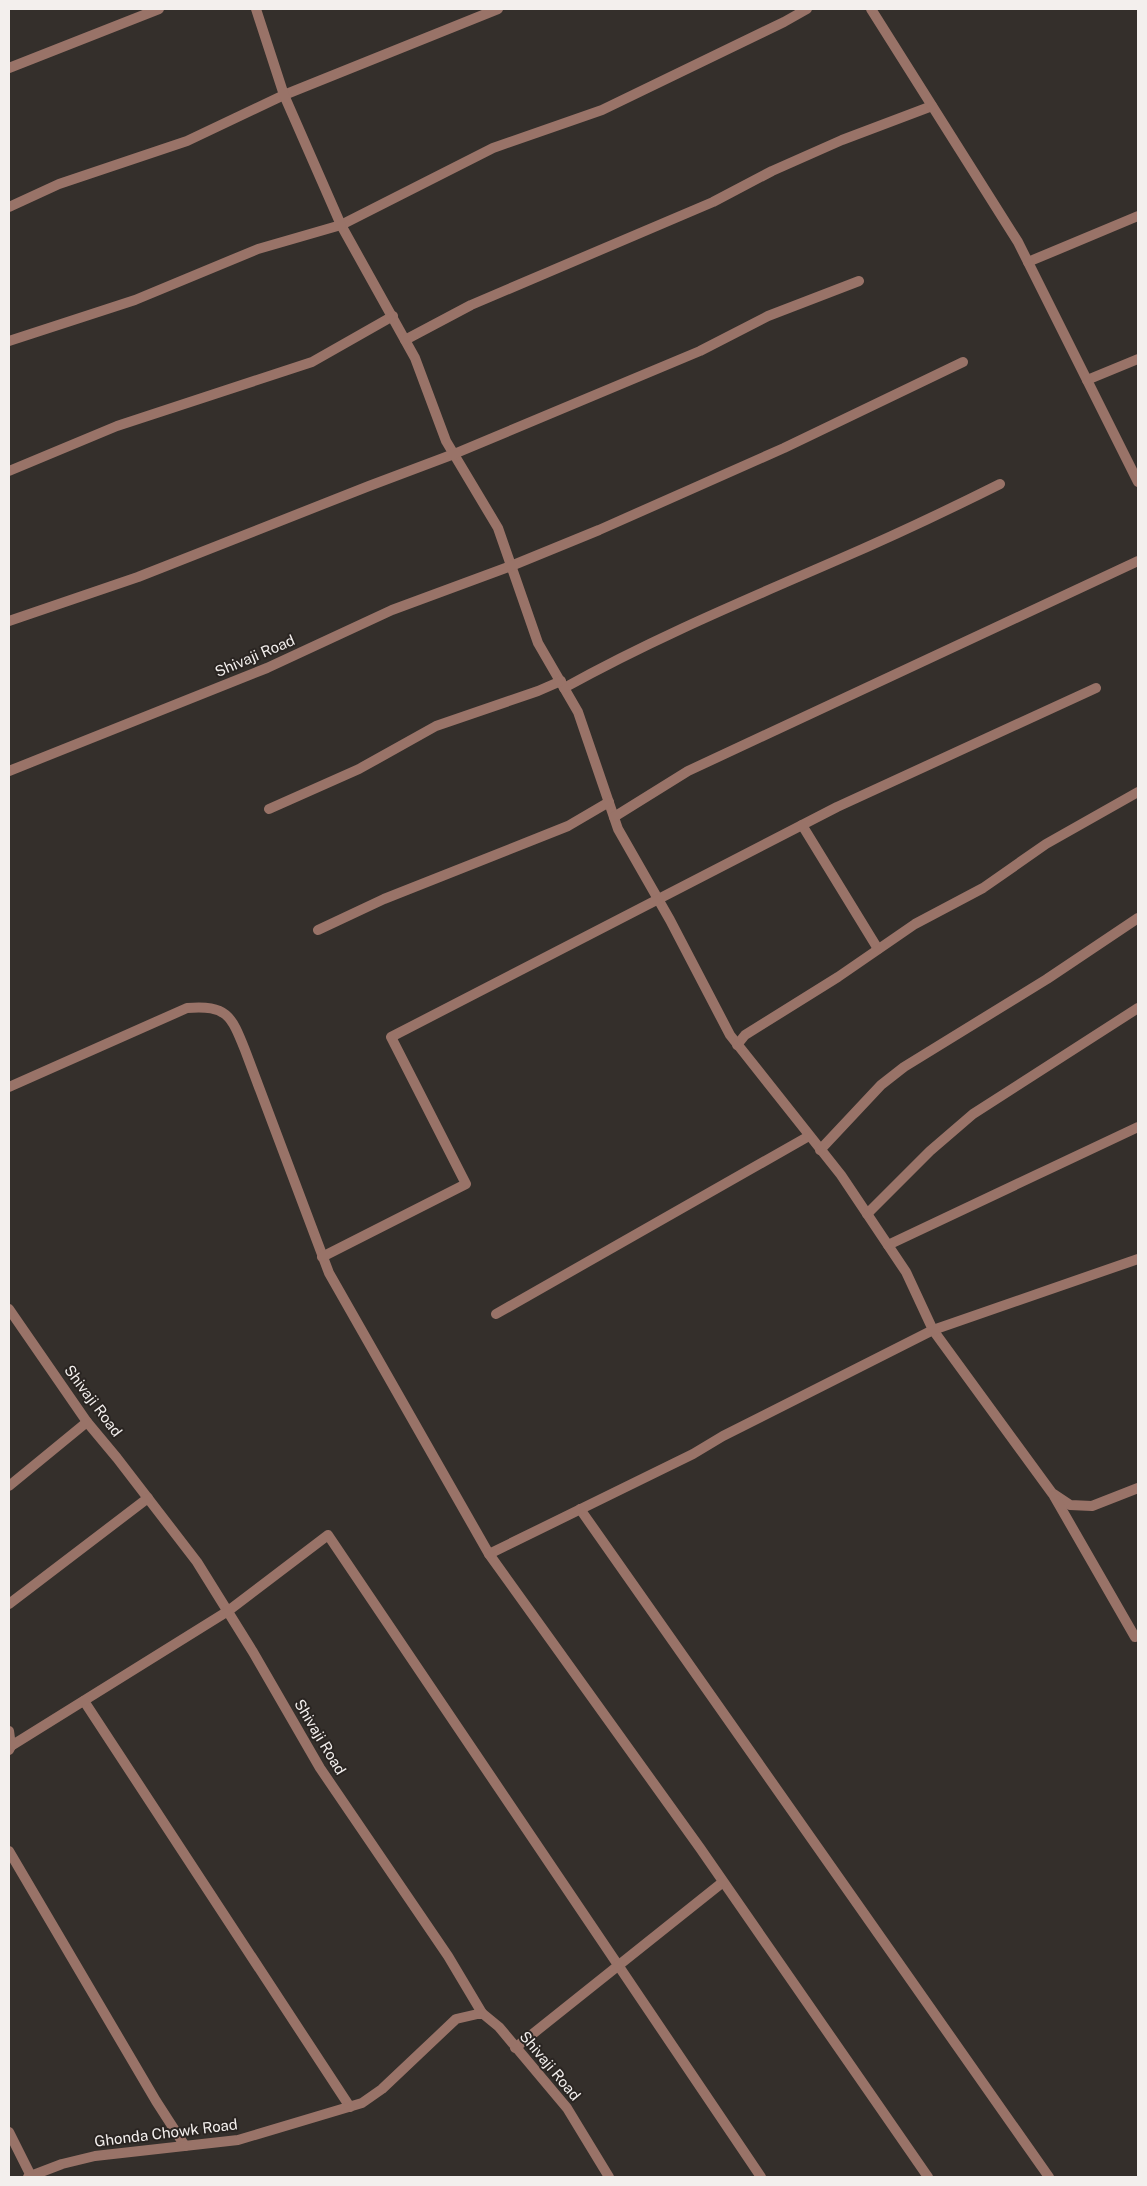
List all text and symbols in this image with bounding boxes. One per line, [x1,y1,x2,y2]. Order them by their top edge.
street label: Shivaji Road [212,631,297,680]
street label: Shivaji Road [61,1362,126,1440]
street label: Shivaji Road [291,1696,350,1778]
street label: Shivaji Road [517,2028,584,2104]
street label: Ghonda Chowk Road [93,2115,239,2150]

